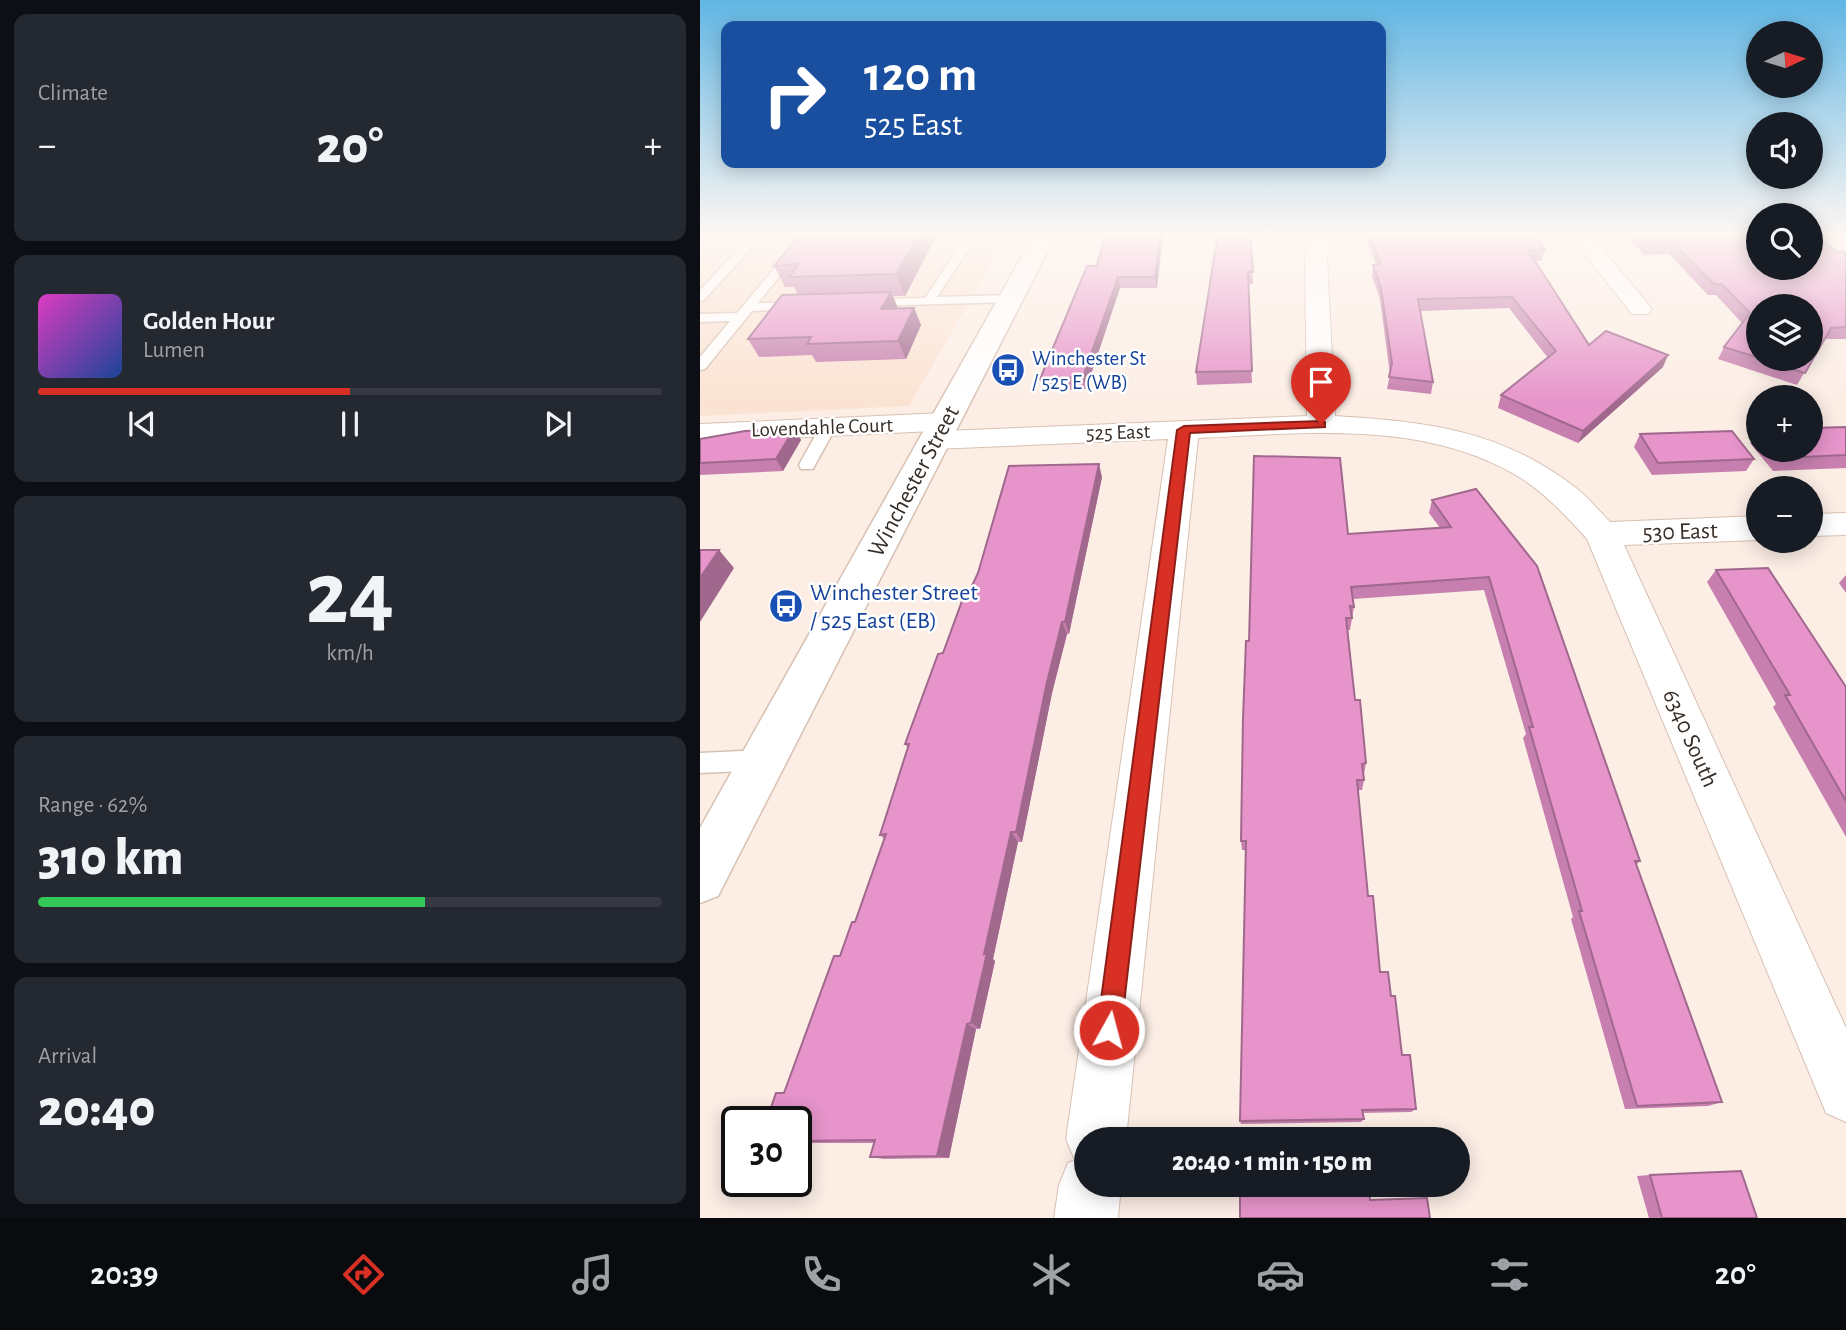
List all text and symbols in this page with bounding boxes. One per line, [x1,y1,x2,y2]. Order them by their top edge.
north arrow [1746,21,1824,98]
map controls [1746,21,1823,553]
icon: right [749,49,840,140]
text: 120 m [864,51,977,100]
text: Climate [38,82,108,105]
text: 525 East [864,109,962,141]
button: sound [1746,112,1823,189]
text: 20° [316,120,384,172]
text: − [38,127,56,165]
text: + [644,127,662,165]
button: search [1746,203,1823,280]
button: layers [1746,294,1823,371]
text: Golden Hour [143,308,274,334]
text: Lumen [143,339,205,362]
place label: Winchester St / 525 E (WB) [1032,348,1146,393]
bus stop icon: Winchester St / 525 E (WB) [989,351,1027,389]
pin [1291,352,1351,424]
icon: arrive [1302,363,1340,401]
button: + [1746,385,1823,462]
street label: Winchester Street [864,401,964,561]
icon: previous [123,405,161,443]
icon: pause [331,405,369,443]
icon: next [539,405,577,443]
street label: Lovendahle Court [751,415,894,440]
street label: 525 East [1085,421,1151,444]
button: − [1746,476,1823,553]
street label: 530 East [1642,519,1718,545]
text: 24 [306,549,394,640]
place label: Winchester Street / 525 East (EB) [810,581,978,633]
bus stop icon: Winchester Street / 525 East (EB) [767,587,805,625]
text: km/h [326,642,374,665]
street label: 6340 South [1658,686,1722,791]
text: Range · 62% [38,794,147,817]
text: 310 km [38,832,183,884]
position arrow [1072,993,1146,1067]
text: Arrival [38,1045,97,1068]
text: 20:40 [38,1083,155,1135]
speed limit sign: 30 [721,1106,812,1197]
text: 20:40 · 1 min · 150 m [1172,1149,1372,1175]
icon: directions [339,1250,388,1299]
icon: music [568,1250,617,1299]
icon: phone [797,1250,846,1299]
icon: climate [1027,1250,1076,1299]
icon: car [1256,1250,1305,1299]
icon: filters [1485,1250,1534,1299]
text: 20:39 [90,1258,158,1290]
text: 20° [1715,1258,1756,1290]

